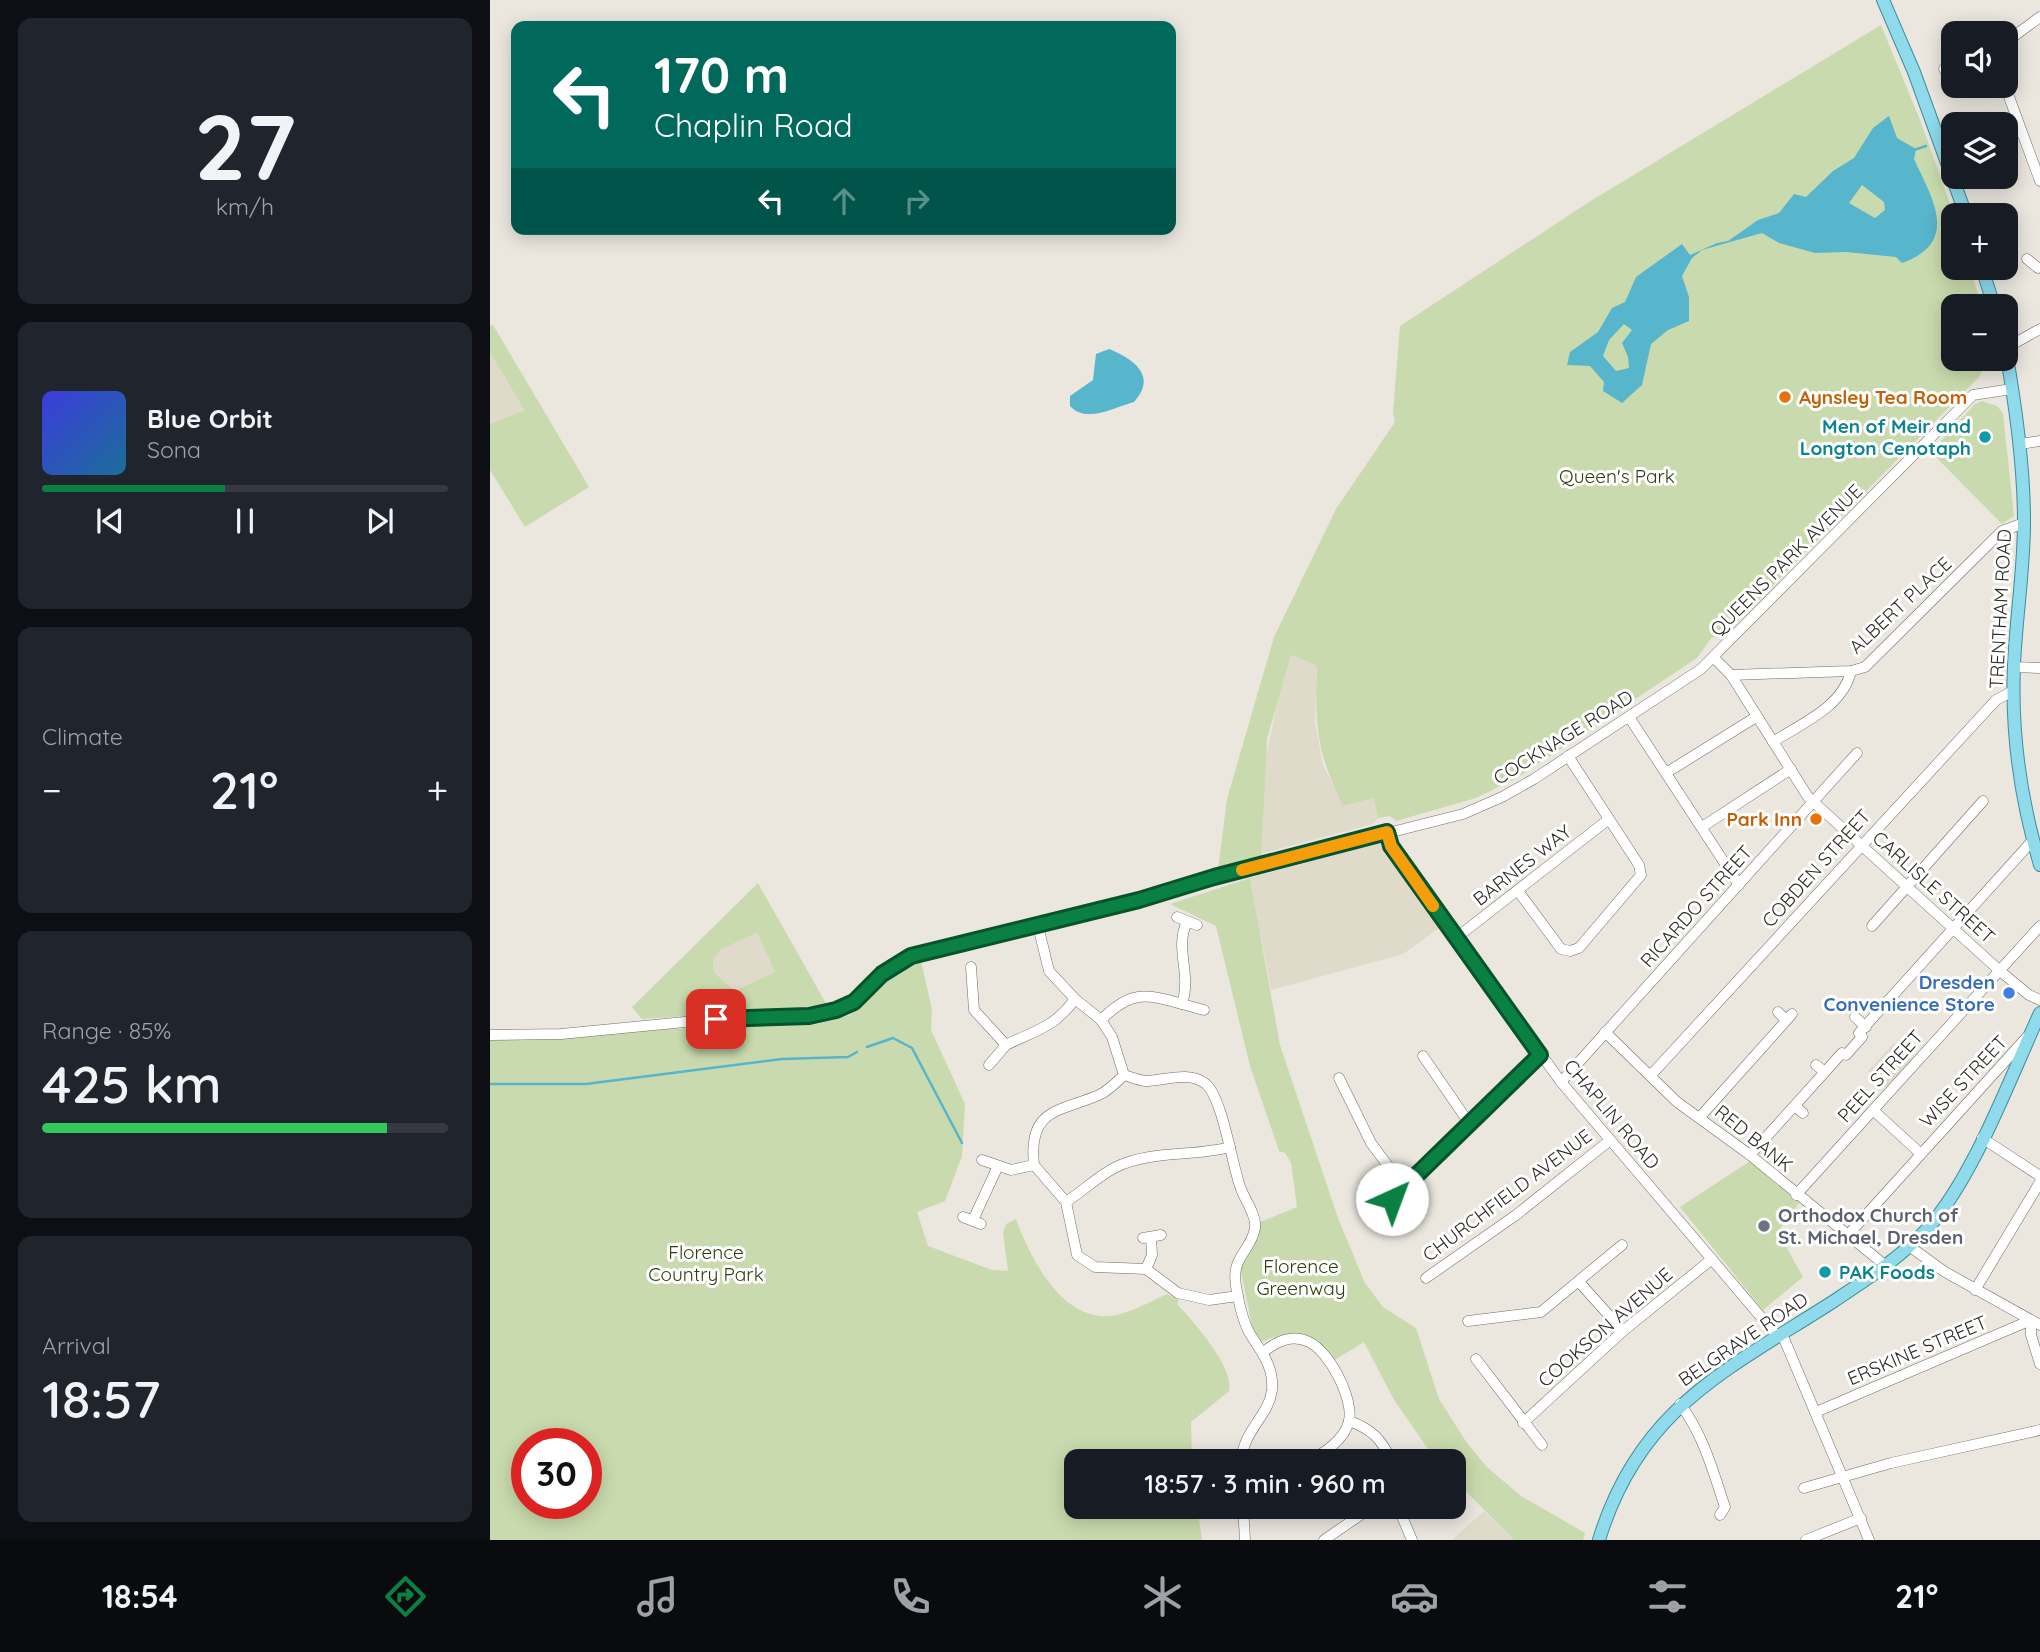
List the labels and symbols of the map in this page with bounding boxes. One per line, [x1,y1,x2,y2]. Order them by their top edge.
place label: Aynsley Tea Room [1799,385,1967,409]
marker: Aynsley Tea Room [1777,389,1793,405]
place label: Men of Meir and Longton Cenotaph [1800,414,1971,460]
marker: Men of Meir and Longton Cenotaph [1977,429,1993,445]
park label: Queen's Park [1559,464,1675,488]
street label: QUEENS PARK AVENUE [1705,479,1867,641]
street label: TRENTHAM ROAD [1984,528,2016,690]
street label: ALBERT PLACE [1844,551,1956,659]
street label: COCKNAGE ROAD [1489,684,1637,790]
street label: COBDEN STREET [1757,804,1875,932]
place label: Park Inn [1726,807,1802,831]
marker: Park Inn [1808,811,1824,827]
street label: BARNES WAY [1468,819,1576,911]
street label: CARLISLE STREET [1868,826,2000,948]
street label: RICARDO STREET [1635,840,1757,972]
place label: Dresden Convenience Store [1824,970,1995,1016]
marker: Dresden Convenience Store [2001,985,2017,1001]
pin [686,989,746,1049]
street label: PEEL STREET [1832,1025,1928,1127]
street label: WISE STREET [1914,1030,2012,1132]
street label: CHAPLIN ROAD [1559,1054,1665,1174]
street label: RED BANK [1710,1099,1798,1177]
street label: CHURCHFIELD AVENUE [1418,1124,1596,1266]
position arrow [1355,1162,1429,1236]
place label: Orthodox Church of St. Michael, Dresden [1778,1203,1963,1249]
marker: Orthodox Church of St. Michael, Dresden [1756,1218,1772,1234]
park label: Florence Country Park [648,1240,764,1286]
park label: Florence Greenway [1256,1254,1346,1300]
place label: PAK Foods [1839,1260,1935,1284]
street label: COOKSON AVENUE [1533,1262,1677,1392]
marker: PAK Foods [1817,1264,1833,1280]
street label: BELGRAVE ROAD [1674,1287,1812,1391]
street label: ERSKINE STREET [1843,1310,1991,1390]
speed limit sign: 30 [511,1428,602,1519]

